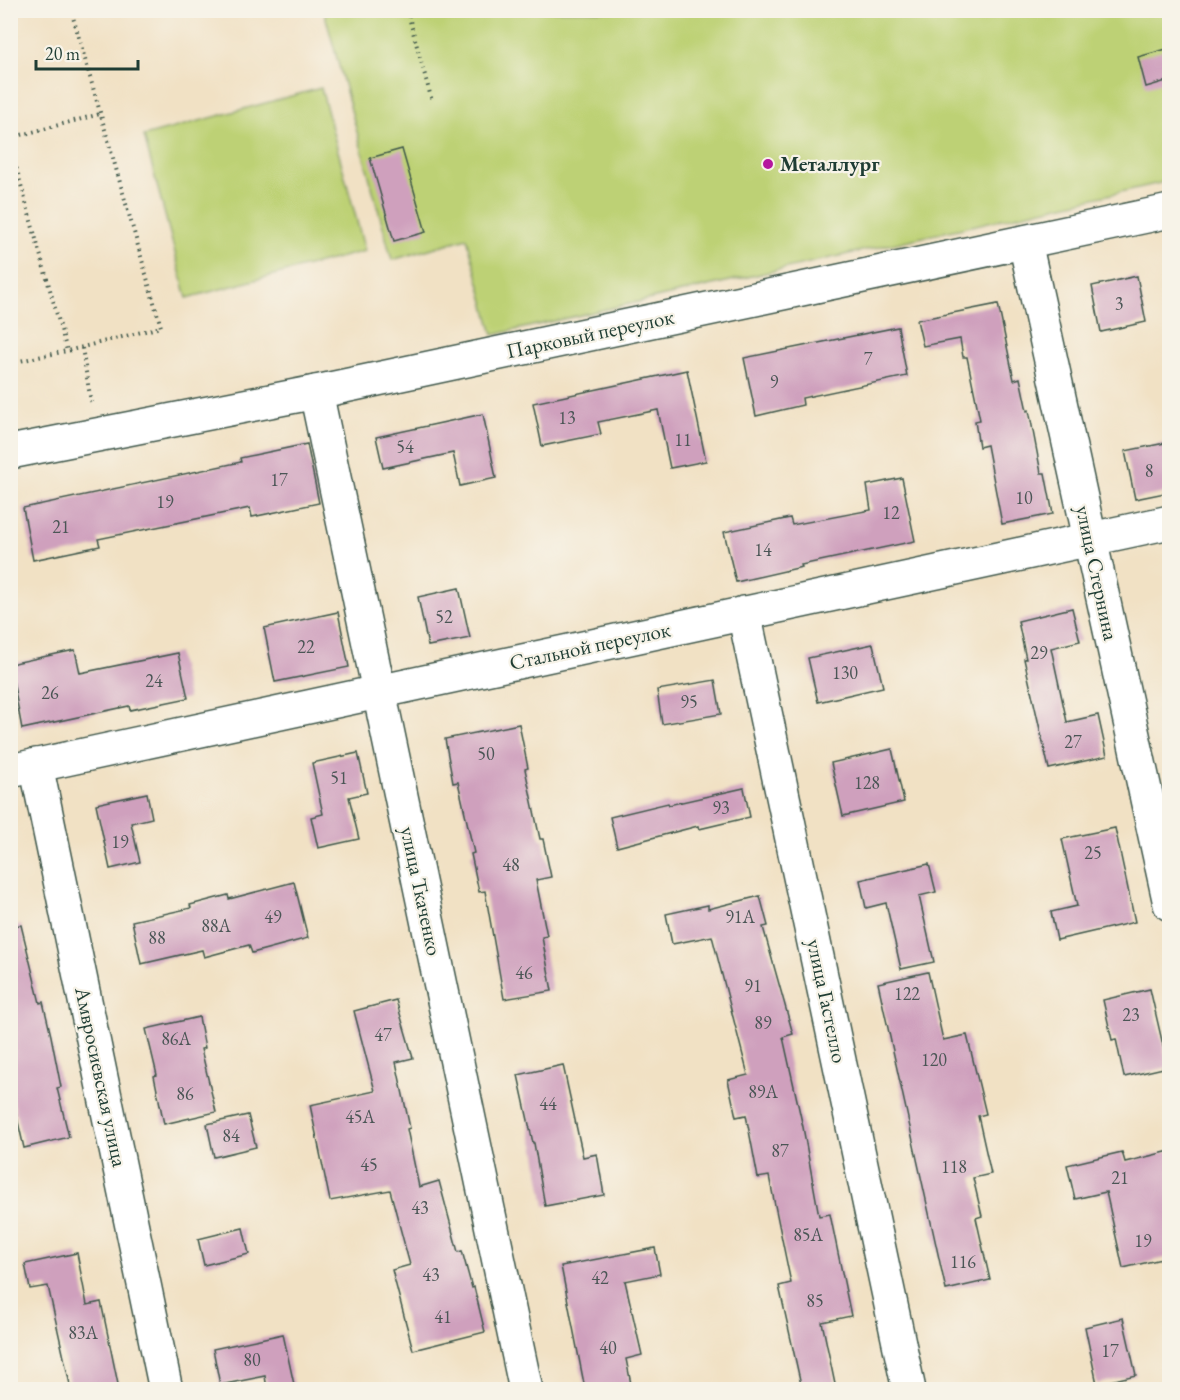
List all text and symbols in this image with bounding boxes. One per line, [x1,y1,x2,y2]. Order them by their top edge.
scale bar [36,33,138,71]
text: 20 m [45,42,80,65]
place label: Металлург [780,150,880,177]
marker: Металлург [761,157,775,171]
house number: 3 [1115,292,1123,315]
street label: Парковый переулок [504,303,676,364]
house number: 7 [864,347,873,370]
house number: 9 [770,370,779,393]
house number: 13 [558,406,576,429]
house number: 11 [674,428,692,451]
house number: 54 [396,435,414,458]
house number: 8 [1145,459,1153,482]
house number: 17 [270,468,288,491]
house number: 10 [1015,486,1033,509]
house number: 19 [156,490,174,513]
house number: 12 [882,501,900,524]
street label: улица Стернина [1070,503,1125,643]
house number: 21 [52,515,70,538]
house number: 14 [754,538,772,561]
house number: 52 [435,605,453,628]
street label: Стальной переулок [507,615,673,676]
house number: 22 [297,635,315,658]
house number: 29 [1030,641,1048,664]
house number: 130 [832,661,858,684]
house number: 24 [145,669,163,692]
house number: 26 [41,681,59,704]
house number: 95 [680,690,698,713]
house number: 27 [1064,730,1082,753]
house number: 50 [477,742,495,765]
house number: 51 [330,766,348,789]
house number: 128 [854,771,880,794]
house number: 93 [712,796,730,819]
street label: улица Ткаченко [395,824,448,958]
house number: 19 [111,830,129,853]
house number: 25 [1084,841,1102,864]
house number: 48 [502,853,520,876]
house number: 49 [264,905,282,928]
house number: 91А [725,905,755,928]
house number: 88А [201,914,231,937]
house number: 88 [148,926,166,949]
street label: улица Гастелло [801,936,854,1065]
house number: 46 [515,961,533,984]
house number: 91 [744,974,762,997]
house number: 122 [894,982,920,1005]
street label: Амвросиевская улица [69,983,134,1170]
house number: 23 [1122,1003,1140,1026]
house number: 89 [754,1011,772,1034]
house number: 47 [374,1023,392,1046]
house number: 86А [161,1027,191,1050]
house number: 120 [921,1048,947,1071]
house number: 89А [748,1080,778,1103]
house number: 86 [176,1082,194,1105]
house number: 44 [539,1092,557,1115]
house number: 45А [345,1105,375,1128]
house number: 84 [222,1124,240,1147]
house number: 87 [771,1139,789,1162]
house number: 45 [360,1153,378,1176]
house number: 118 [941,1155,967,1178]
house number: 21 [1111,1166,1129,1189]
house number: 43 [411,1196,429,1219]
house number: 85А [793,1223,823,1246]
house number: 19 [1134,1229,1152,1252]
house number: 116 [950,1250,976,1273]
house number: 43 [422,1263,440,1286]
house number: 42 [591,1266,609,1289]
house number: 85 [806,1289,824,1312]
house number: 41 [434,1305,452,1328]
house number: 83А [68,1321,98,1344]
house number: 40 [599,1336,617,1359]
house number: 17 [1101,1339,1119,1362]
house number: 80 [243,1348,261,1371]

